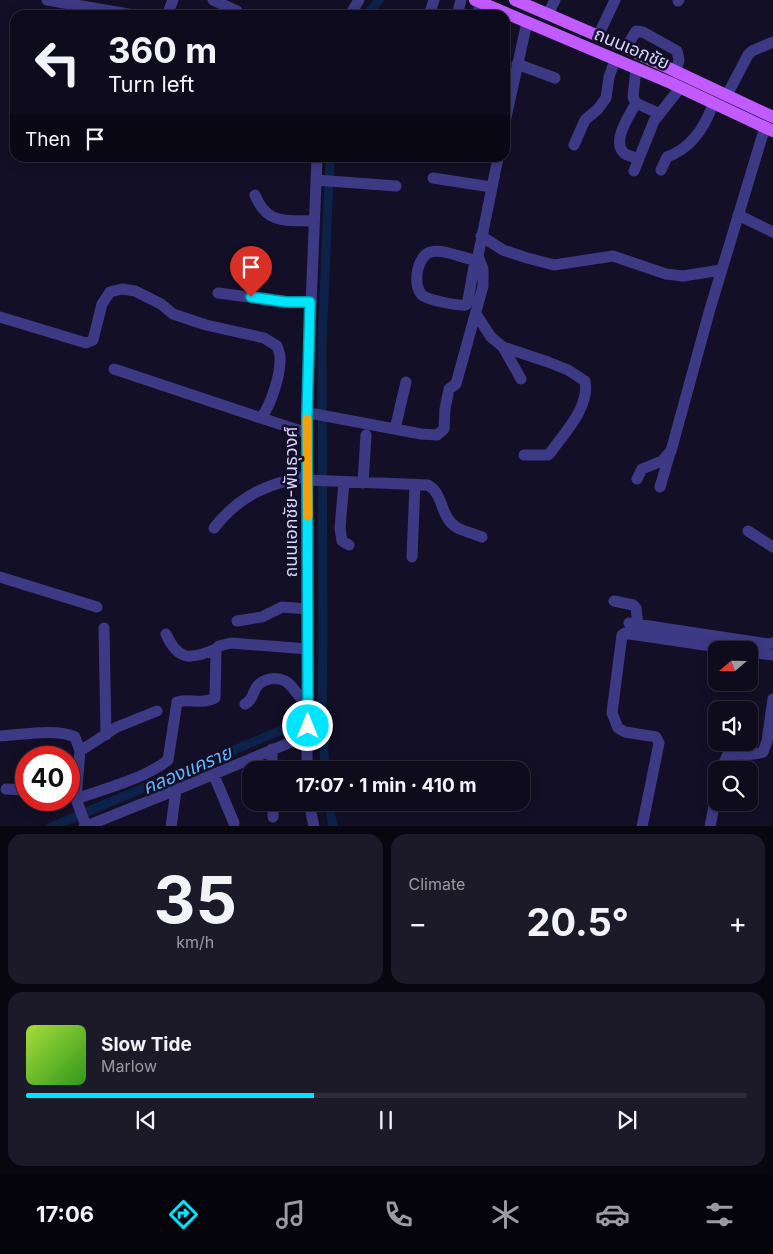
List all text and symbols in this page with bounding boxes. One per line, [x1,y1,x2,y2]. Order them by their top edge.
street label: ถนนเอกชัย [591,23,673,73]
text: 360 m [108,29,217,71]
icon: left [25,30,90,95]
text: Turn left [108,71,194,97]
icon: arrive [81,125,109,153]
text: Then [25,128,71,151]
pin [230,246,272,297]
icon: arrive [237,253,265,281]
street label: ถนนเอกชัย-พันธุวงศ์ [280,426,302,578]
north arrow [708,641,758,691]
map controls [708,641,758,811]
position arrow [281,699,333,751]
button: sound [708,701,758,751]
water label: คลองเเคราย [139,740,237,799]
speed limit sign: 40 [15,746,80,811]
button: search [708,761,758,811]
text: 17:07 · 1 min · 410 m [295,774,477,797]
text: 35 [153,860,237,939]
text: Climate [409,874,465,894]
text: 20.5° [527,899,629,945]
text: − [409,906,427,940]
text: + [728,906,747,940]
text: km/h [176,932,214,952]
text: Slow Tide [101,1033,192,1056]
text: Marlow [101,1056,157,1076]
icon: previous [132,1106,160,1134]
icon: pause [372,1106,400,1134]
icon: next [613,1106,641,1134]
icon: directions [166,1197,201,1232]
icon: music [273,1197,308,1232]
icon: phone [381,1197,416,1232]
icon: climate [488,1197,523,1232]
icon: car [595,1197,630,1232]
icon: filters [702,1197,737,1232]
text: 17:06 [36,1201,94,1227]

